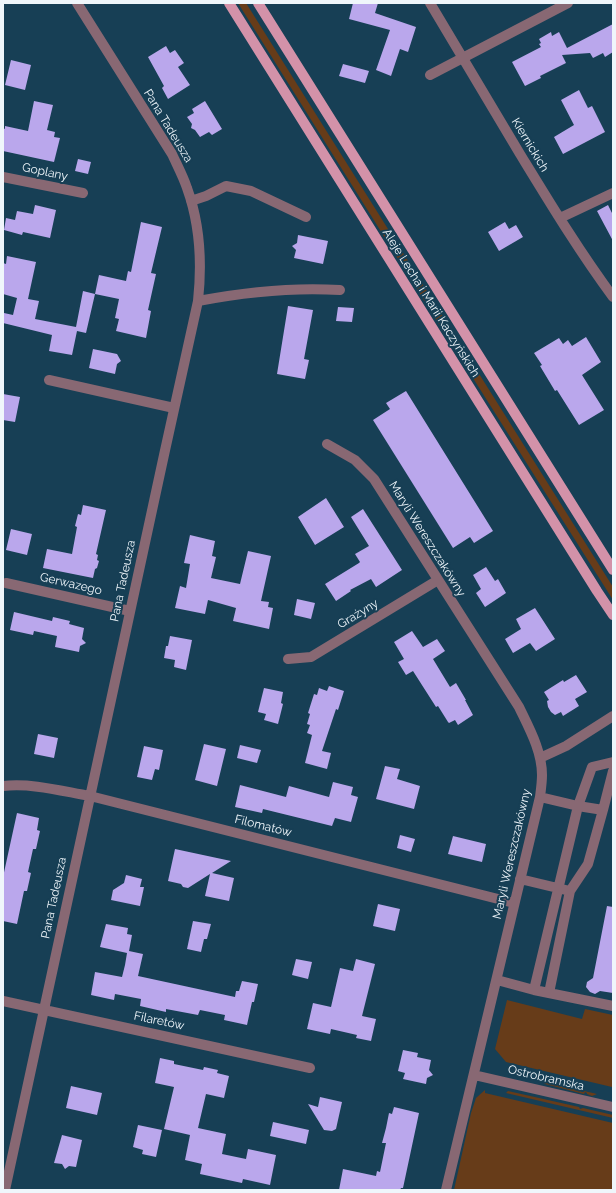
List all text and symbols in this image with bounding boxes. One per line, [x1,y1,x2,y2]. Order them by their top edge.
street label: Pana Tadeusza [140,87,196,165]
street label: Kiernickich [508,115,552,175]
street label: Goplany [21,160,69,184]
street label: Aleje Lecha i Marii Kaczyńskich [379,226,483,380]
street label: Maryli Wereszczakówny [386,479,468,599]
street label: Pana Tadeusza [107,539,139,623]
street label: Gerwazego [39,570,103,598]
street label: Grażyny [335,596,381,632]
street label: Maryli Wereszczakówny [490,787,534,921]
street label: Filomatów [233,812,293,840]
street label: Pana Tadeusza [38,856,70,940]
street label: Filaretów [133,1009,185,1033]
street label: Ostrobramska [506,1062,586,1094]

